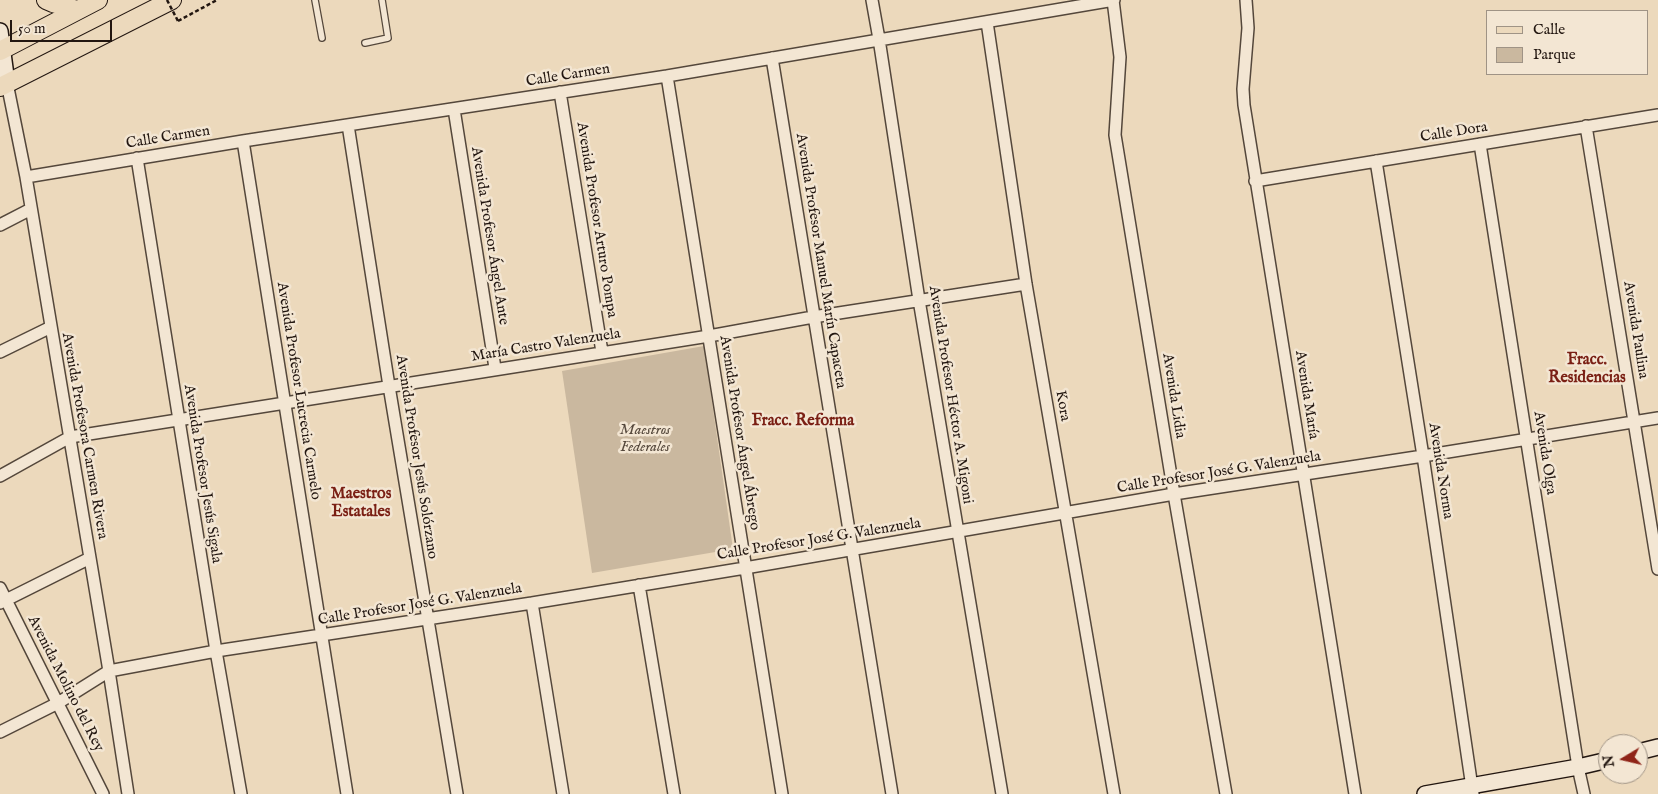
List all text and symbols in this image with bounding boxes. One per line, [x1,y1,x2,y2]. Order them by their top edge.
scale bar [12,10,115,42]
legend [1486,10,1648,75]
text: 50 m [18,19,46,38]
text: Calle [1533,20,1565,39]
text: Parque [1533,45,1576,64]
street label: Calle Carmen [525,60,611,92]
street label: Calle Dora [1419,119,1489,147]
street label: Avenida Profesor Arturo Pompa [572,121,620,319]
street label: Calle Carmen [125,122,211,154]
street label: Avenida Profesor Manuel Marín Capaceta [791,132,849,390]
street label: Avenida Profesor Ángel Ante [466,146,512,326]
street label: Avenida Paulina [1618,280,1652,380]
street label: Avenida Profesor Lucrecia Carmelo [272,281,324,501]
street label: Avenida Profesor Héctor A. Migoni [924,285,976,505]
street label: María Castro Valenzuela [470,325,622,367]
street label: Avenida Profesora Carmen Rivera [57,331,111,541]
street label: Avenida Profesor Ángel Ábrego [715,334,763,532]
street label: Avenida María [1290,349,1322,441]
district label: Fracc. Residencias [1548,351,1626,389]
street label: Avenida Lidia [1157,352,1189,440]
street label: Avenida Profesor Jesús Solórzano [391,354,441,560]
street label: Avenida Profesor Jesús Sigala [179,383,225,565]
street label: Kora [1050,389,1074,423]
street label: Avenida Olga [1529,410,1559,496]
district label: Fracc. Reforma [752,412,854,432]
park label: Maestros Federales [620,422,670,457]
street label: Avenida Norma [1424,422,1456,520]
street label: Calle Profesor José G. Valenzuela [1116,448,1322,498]
district label: Maestros Estatales [331,485,391,523]
street label: Calle Profesor José G. Valenzuela [716,515,922,565]
street label: Calle Profesor José G. Valenzuela [317,580,523,630]
street label: Avenida Molino del Rey [23,613,107,755]
north arrow [1598,734,1648,784]
text: N [1599,754,1619,769]

